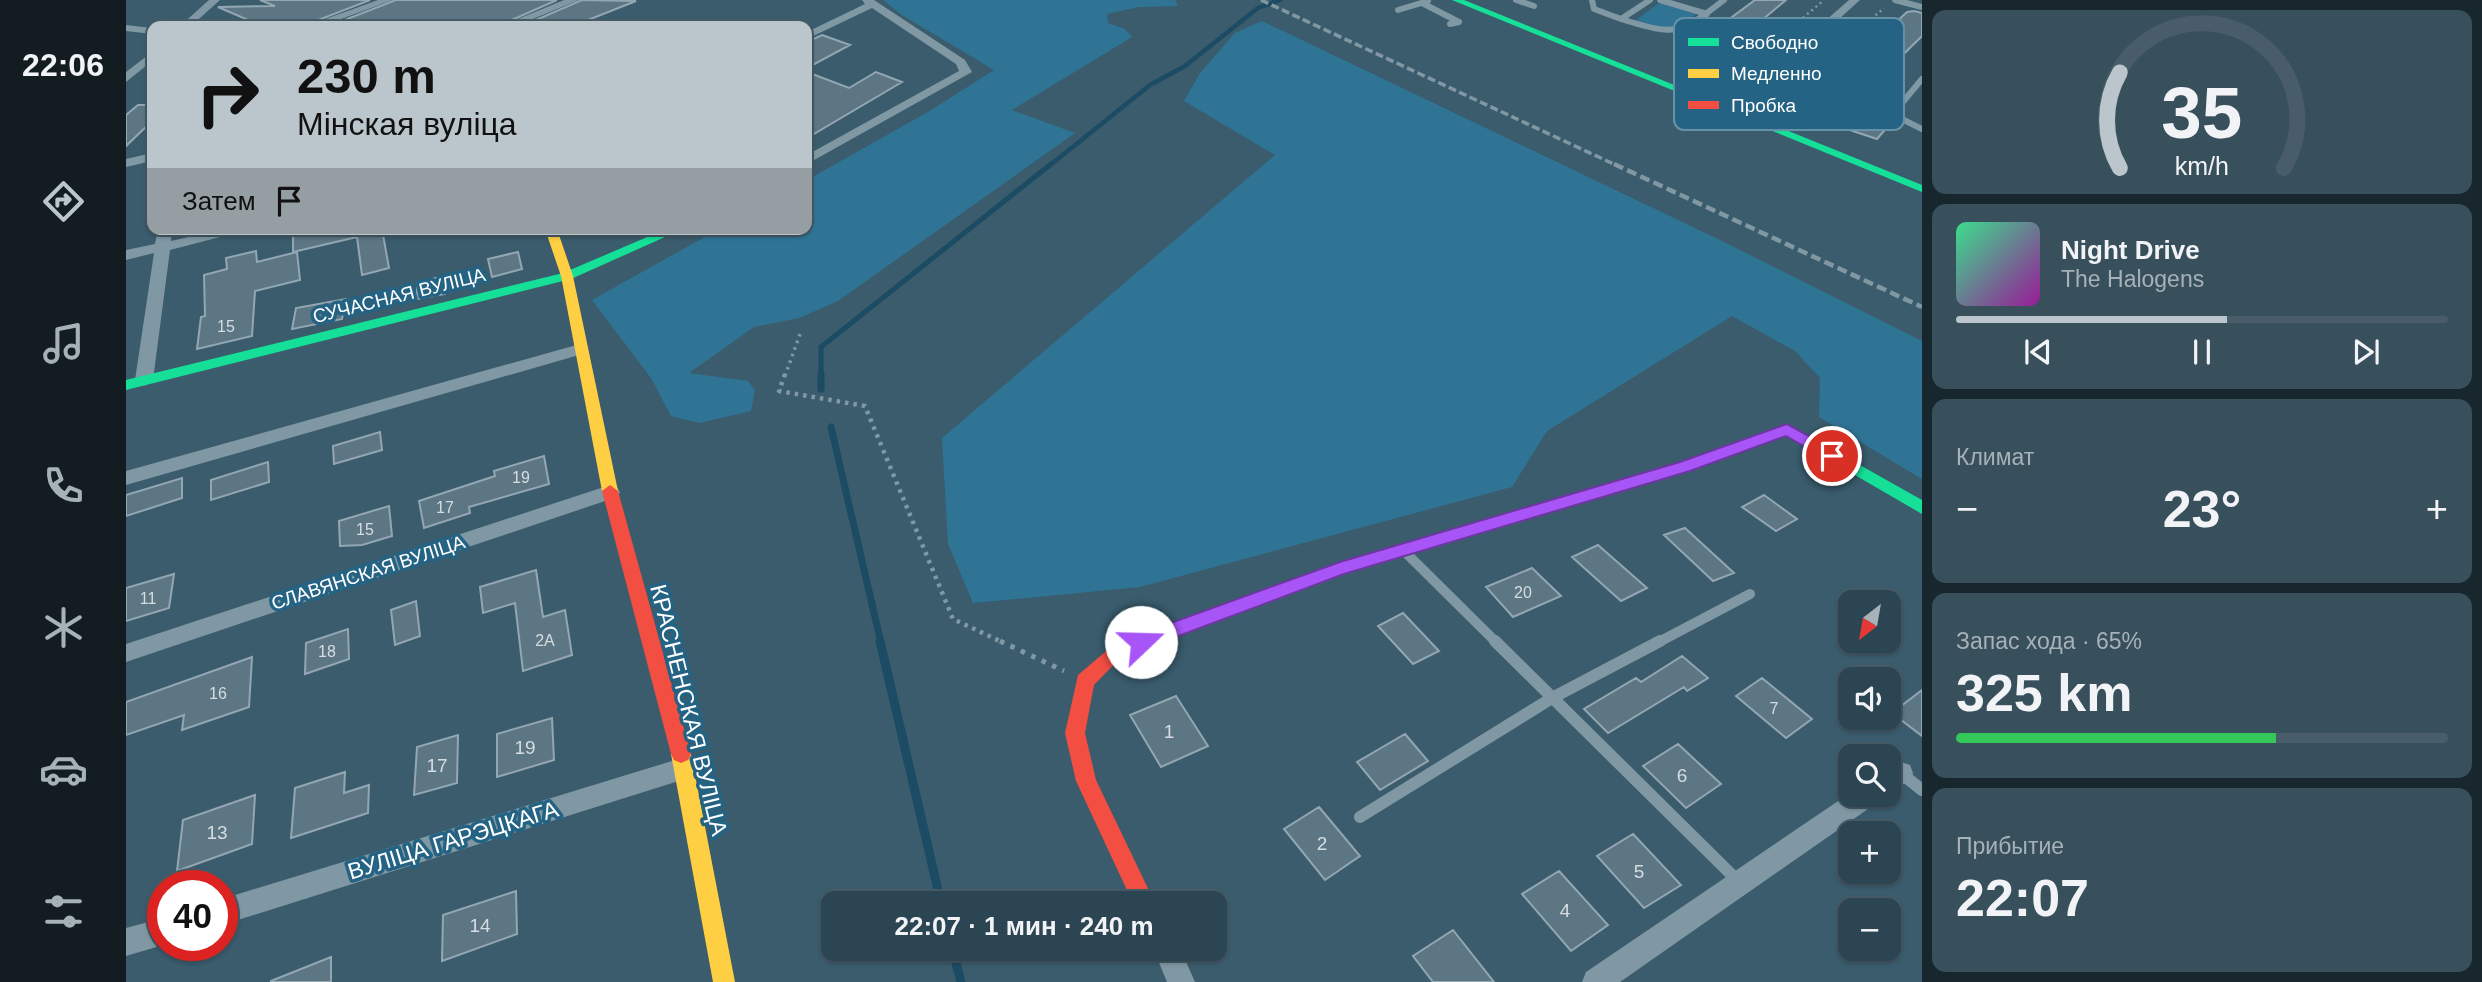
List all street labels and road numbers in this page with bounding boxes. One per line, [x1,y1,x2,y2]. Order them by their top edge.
street label: СУЧАСНАЯ ВУЛІЦА [311,264,488,327]
street label: СЛАВЯНСКАЯ ВУЛІЦА [269,531,468,614]
street label: КРАСНЕНСКАЯ ВУЛІЦА [645,582,733,839]
street label: ВУЛІЦА ГАРЭЦКАГА [345,795,562,884]

